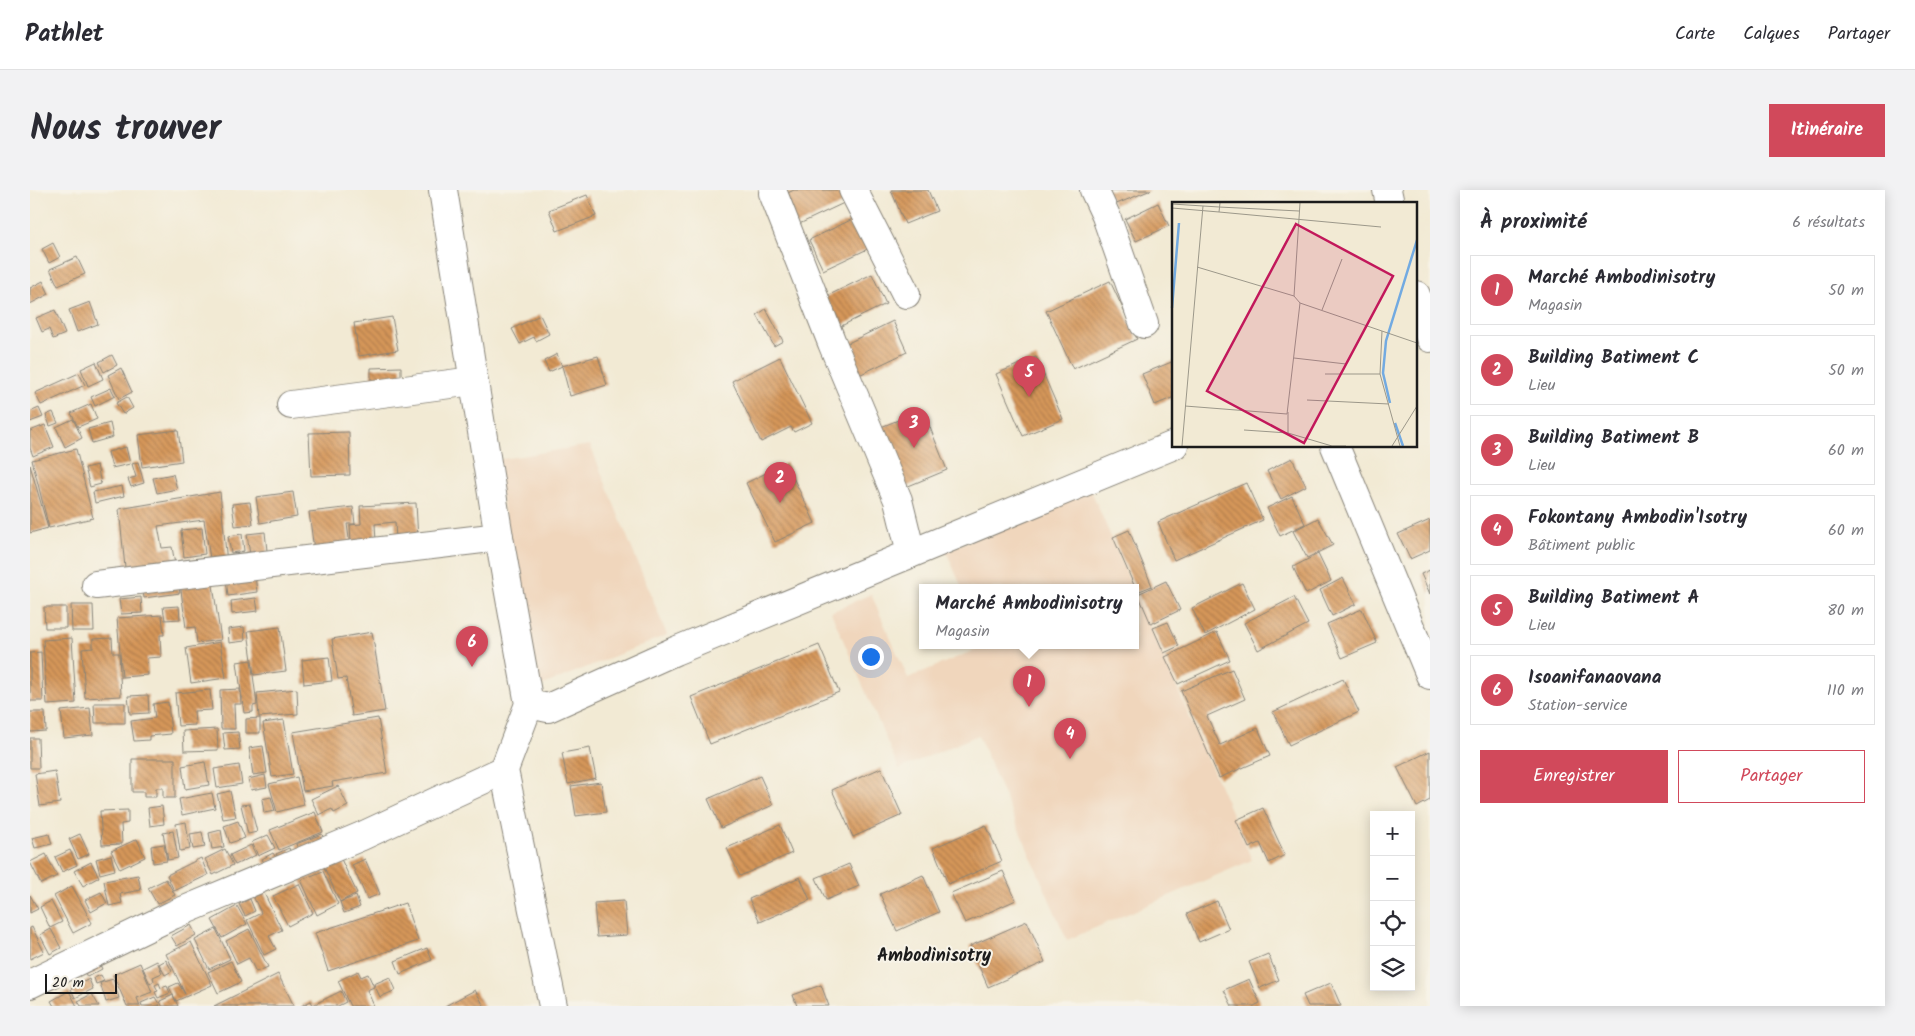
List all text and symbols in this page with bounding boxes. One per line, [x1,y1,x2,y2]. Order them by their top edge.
text: Pathlet [25,15,104,54]
text: Carte [1675,20,1715,49]
text: Calques [1743,20,1800,49]
text: Partager [1828,20,1890,49]
text: Nous trouver [30,102,221,158]
button: Itinéraire [1769,104,1885,157]
inset map [1172,202,1418,448]
text: À proximité [1480,206,1587,239]
text: 6 résultats [1792,210,1865,235]
text: Marché Ambodinisotry [1528,263,1715,293]
text: 1 [1495,278,1499,303]
text: 50 m [1828,278,1864,303]
text: Magasin [1528,293,1582,318]
text: Building Batiment C [1528,343,1699,373]
pin: 5 [1013,356,1045,397]
text: 2 [1492,358,1502,383]
text: 50 m [1828,358,1864,383]
text: Lieu [1528,373,1555,398]
pin: 3 [898,407,930,448]
text: Building Batiment B [1528,423,1699,453]
text: 3 [1493,438,1501,463]
text: 60 m [1828,438,1864,463]
text: Lieu [1528,453,1555,478]
pin: 2 [764,462,796,503]
text: Fokontany Ambodin'Isotry [1528,503,1747,533]
text: 4 [1493,518,1501,543]
text: 60 m [1828,518,1864,543]
text: Bâtiment public [1528,533,1635,558]
text: Building Batiment A [1528,583,1700,613]
popup [919,584,1139,649]
text: Marché Ambodinisotry [935,589,1123,619]
text: 5 [1493,598,1501,623]
text: 80 m [1827,598,1864,623]
text: Lieu [1528,613,1555,638]
text: Magasin [935,619,990,644]
pin: 6 [456,626,488,667]
your location [858,644,884,670]
text: Isoanifanaovana [1528,663,1661,693]
pin: 1 [1013,666,1045,707]
text: 6 [1493,678,1501,703]
text: 110 m [1827,678,1864,703]
text: Station-service [1528,693,1628,718]
pin: 4 [1054,718,1086,759]
button: Enregistrer [1480,750,1668,803]
button: Partager [1678,750,1865,803]
map controls [1370,811,1415,991]
button: + [1370,811,1415,856]
button: − [1370,856,1415,901]
button: locate [1370,901,1415,946]
district label: Ambodinisotry [877,942,992,971]
button: layers [1370,946,1415,991]
scale bar [45,971,118,994]
text: 20 m [52,972,84,994]

